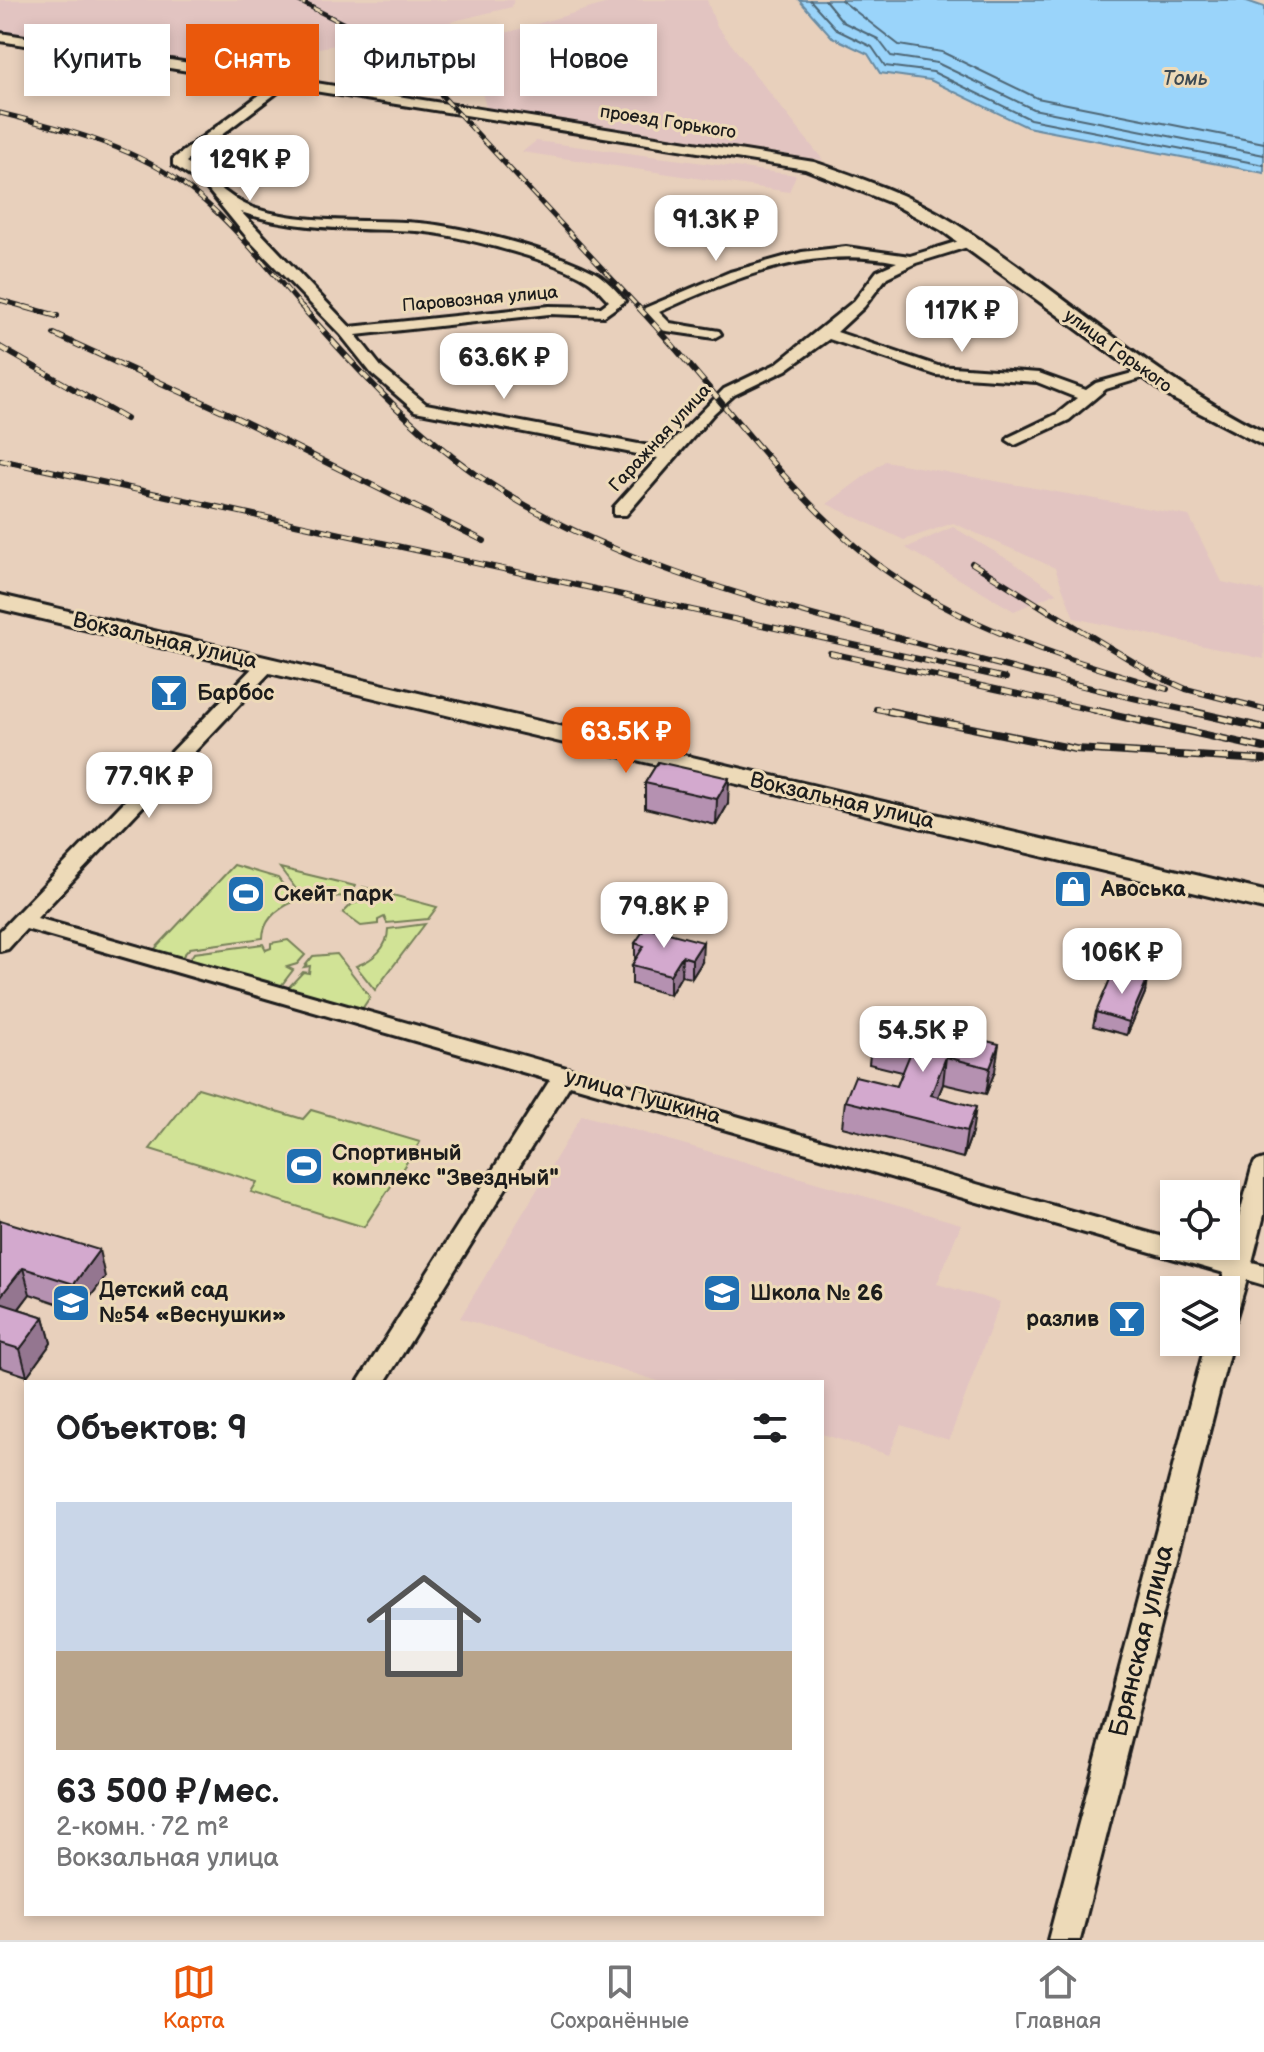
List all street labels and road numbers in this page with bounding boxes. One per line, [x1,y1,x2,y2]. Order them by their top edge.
street label: проезд Горького [598,101,738,143]
street label: Паровозная улица [401,282,559,316]
street label: улица Горького [1060,305,1176,397]
street label: Гаражная улица [605,380,715,496]
street label: Вокзальная улица [70,607,260,675]
street label: Вокзальная улица [747,767,937,835]
street label: улица Пушкина [562,1063,724,1131]
street label: Брянская улица [1103,1542,1181,1740]

